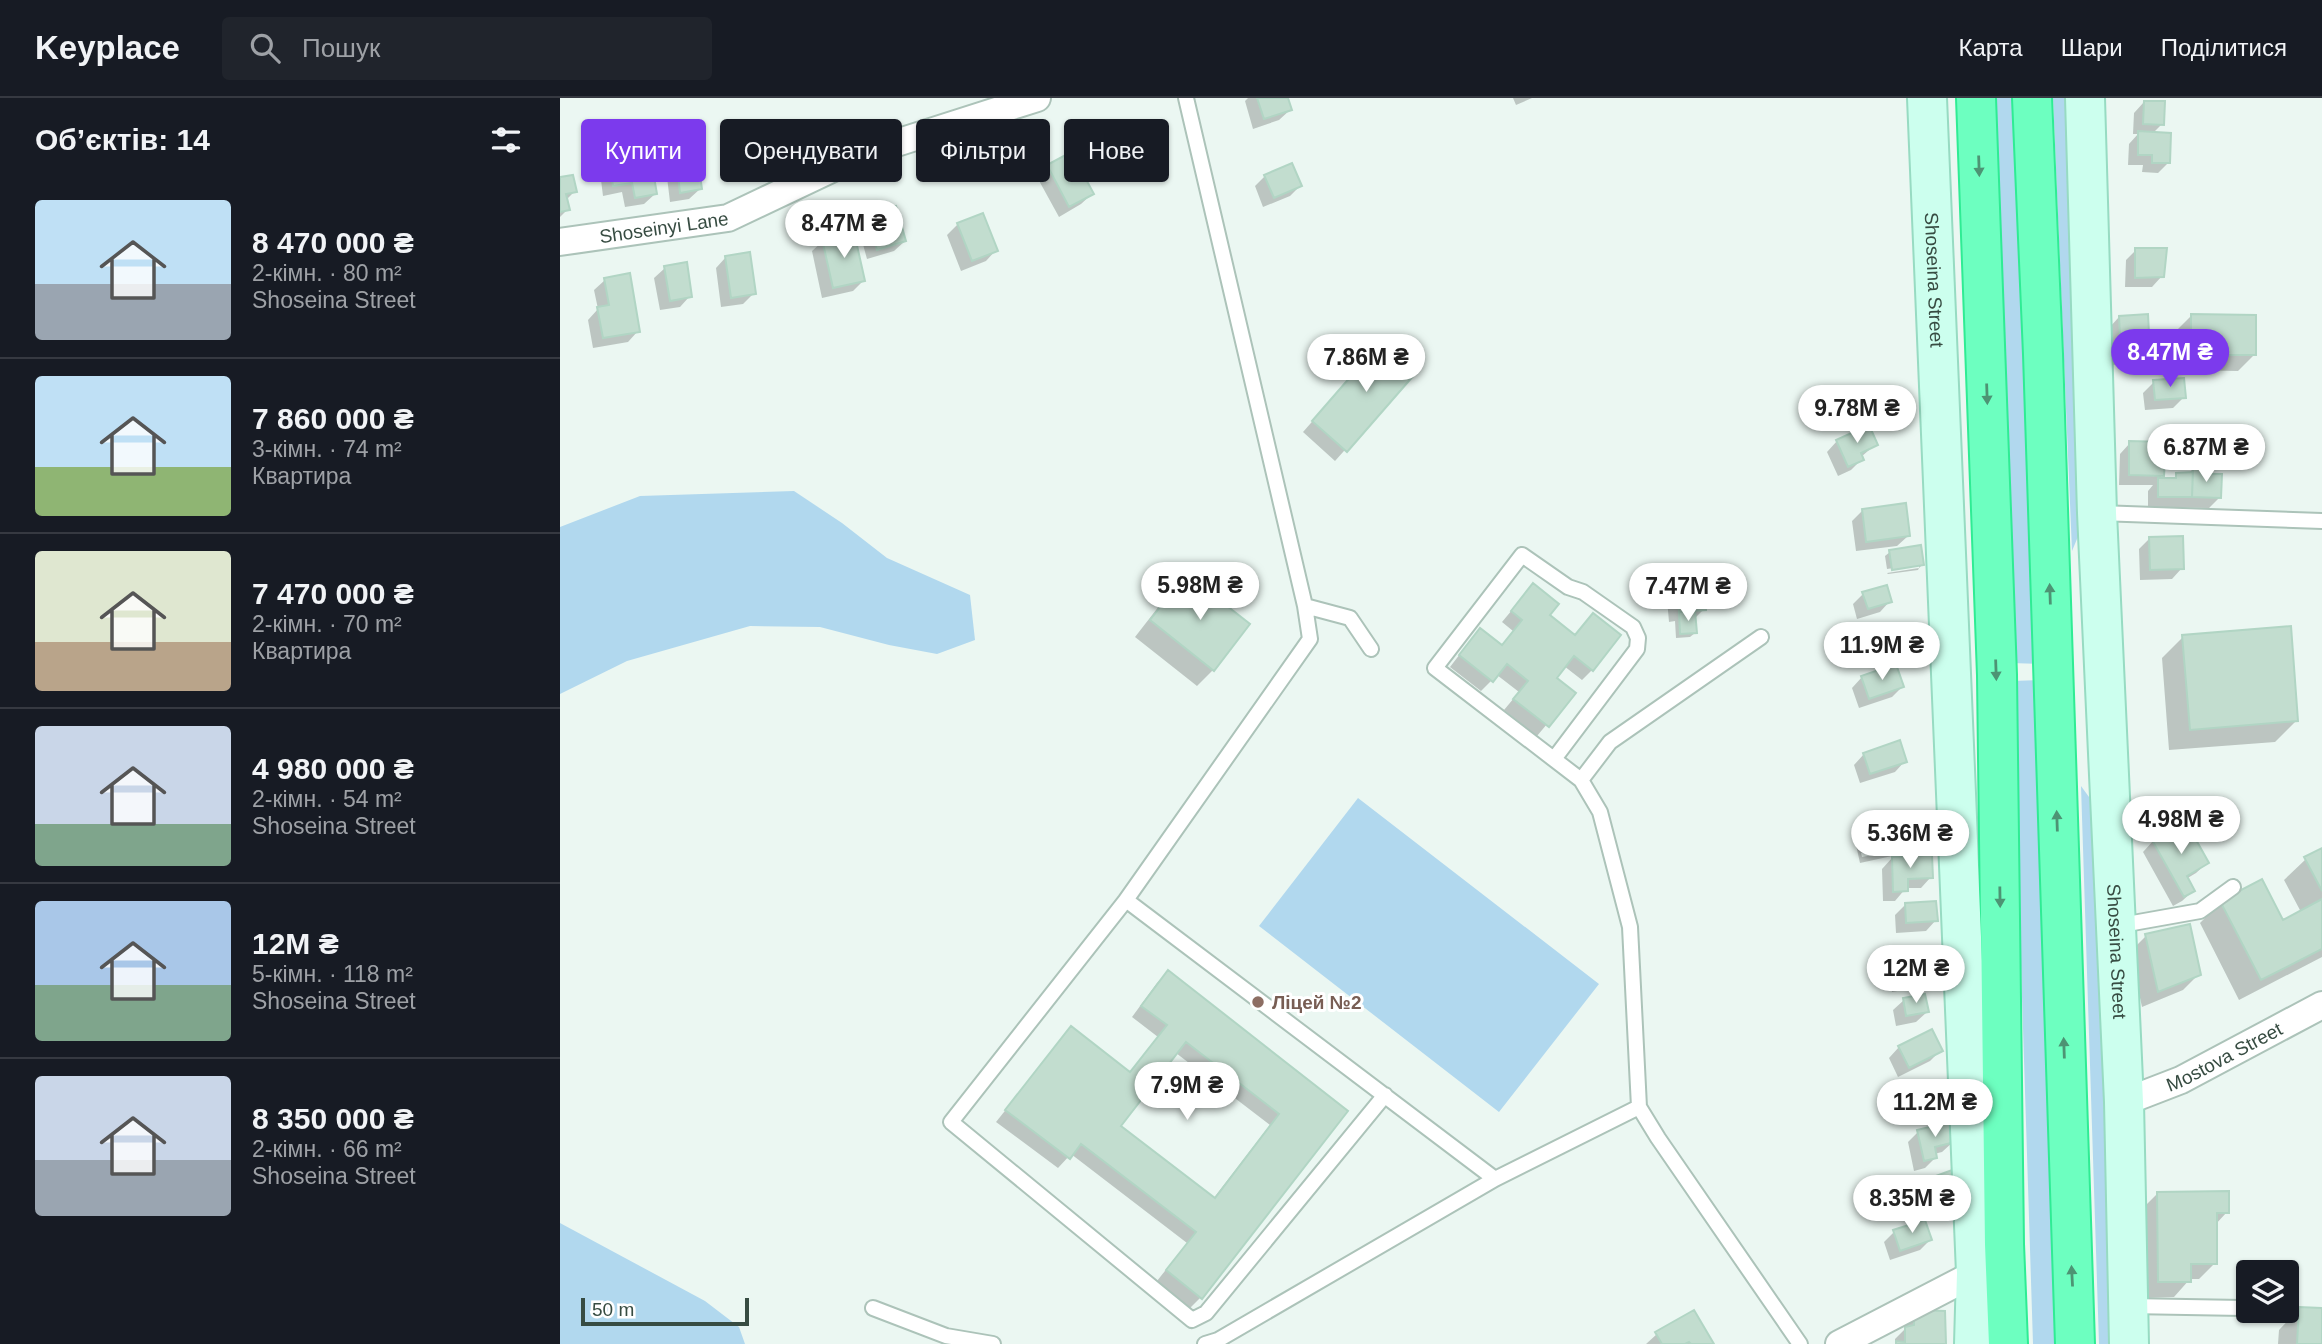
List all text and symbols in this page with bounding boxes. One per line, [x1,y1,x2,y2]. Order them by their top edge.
search box [222,17,712,80]
text: Keyplace [35,29,180,66]
icon: search [246,29,284,67]
text: Пошук [302,33,380,63]
text: Карта [1958,34,2023,61]
text: Шари [2061,34,2123,61]
text: Поділитися [2161,34,2287,61]
chip: Купити [581,119,706,182]
chip: Орендувати [720,119,902,182]
chip: Фільтри [916,119,1050,182]
chip: Нове [1064,119,1169,182]
icon: filters [487,121,525,159]
text: Об’єктів: 14 [35,123,210,156]
one-way arrow [1973,155,1984,177]
pin: 8.47M ₴ [779,200,909,260]
street label: Shoseinyi Lane [598,208,730,247]
text: 8.47M ₴ [801,210,887,236]
street label: Shoseina Street [1921,212,1948,349]
text: 8 470 000 ₴ [252,226,414,259]
icon: home [91,228,175,312]
text: 2-кімн. · 80 m² [252,260,402,286]
text: Shoseina Street [252,287,416,313]
pin: 8.47M ₴ [2105,330,2235,389]
pin: 7.86M ₴ [1301,334,1431,394]
text: 8.47M ₴ [2127,339,2213,365]
text: 7.86M ₴ [1323,344,1409,370]
one-way arrow [1981,383,1992,405]
pin: 9.78M ₴ [1792,386,1922,445]
text: 9.78M ₴ [1814,395,1900,421]
text: 7 860 000 ₴ [252,402,414,435]
icon: home [91,404,175,488]
pin: 6.87M ₴ [2141,424,2271,484]
text: 6.87M ₴ [2163,434,2249,460]
text: 3-кімн. · 74 m² [252,436,402,462]
text: Квартира [252,463,351,489]
pin: 5.98M ₴ [1135,562,1265,622]
pin: 7.47M ₴ [1623,564,1753,623]
text: 5.98M ₴ [1157,572,1243,598]
text: 7.47M ₴ [1645,573,1731,599]
text: 7 470 000 ₴ [252,577,414,610]
icon: home [91,579,175,663]
one-way arrow [2045,582,2056,604]
text: 2-кімн. · 70 m² [252,611,402,637]
pin: 11.9M ₴ [1817,622,1947,682]
text: 11.9M ₴ [1840,632,1924,658]
text: Квартира [252,638,351,664]
one-way arrow [1991,659,2002,681]
text: 4 980 000 ₴ [252,752,414,785]
icon: home [91,754,175,838]
text: 2-кімн. · 54 m² [252,786,402,812]
pin: 4.98M ₴ [2116,796,2246,856]
text: 4.98M ₴ [2138,806,2224,832]
pin: 5.36M ₴ [1845,810,1975,870]
one-way arrow [2052,810,2063,832]
text: Shoseina Street [252,813,416,839]
text: 5.36M ₴ [1867,820,1953,846]
street label: Shoseina Street [2104,883,2131,1020]
one-way arrow [1994,887,2005,909]
text: 12M ₴ [252,927,339,960]
icon: home [91,929,175,1013]
pin: 12M ₴ [1867,946,1965,1005]
text: 12M ₴ [1883,955,1949,981]
text: 5-кімн. · 118 m² [252,961,413,987]
text: Shoseina Street [252,988,416,1014]
place label: Ліцей №2 [1272,992,1362,1013]
marker: Ліцей №2 [1250,994,1266,1010]
street label: Mostova Street [2163,1017,2286,1095]
one-way arrow [2058,1037,2070,1059]
pin: 7.9M ₴ [1130,1062,1244,1122]
text: 7.9M ₴ [1151,1072,1223,1098]
pin: 11.2M ₴ [1870,1080,2000,1139]
text: 11.2M ₴ [1893,1089,1977,1115]
text: 8 350 000 ₴ [252,1102,414,1135]
icon: home [91,1104,175,1188]
text: 2-кімн. · 66 m² [252,1136,402,1162]
text: Shoseina Street [252,1163,416,1189]
pin: 8.35M ₴ [1847,1176,1977,1235]
text: 8.35M ₴ [1869,1185,1955,1211]
map controls [2236,1260,2299,1323]
button: layers [2236,1260,2299,1323]
one-way arrow [2066,1265,2077,1287]
scale bar [581,1295,749,1327]
text: 50 m [592,1299,634,1320]

